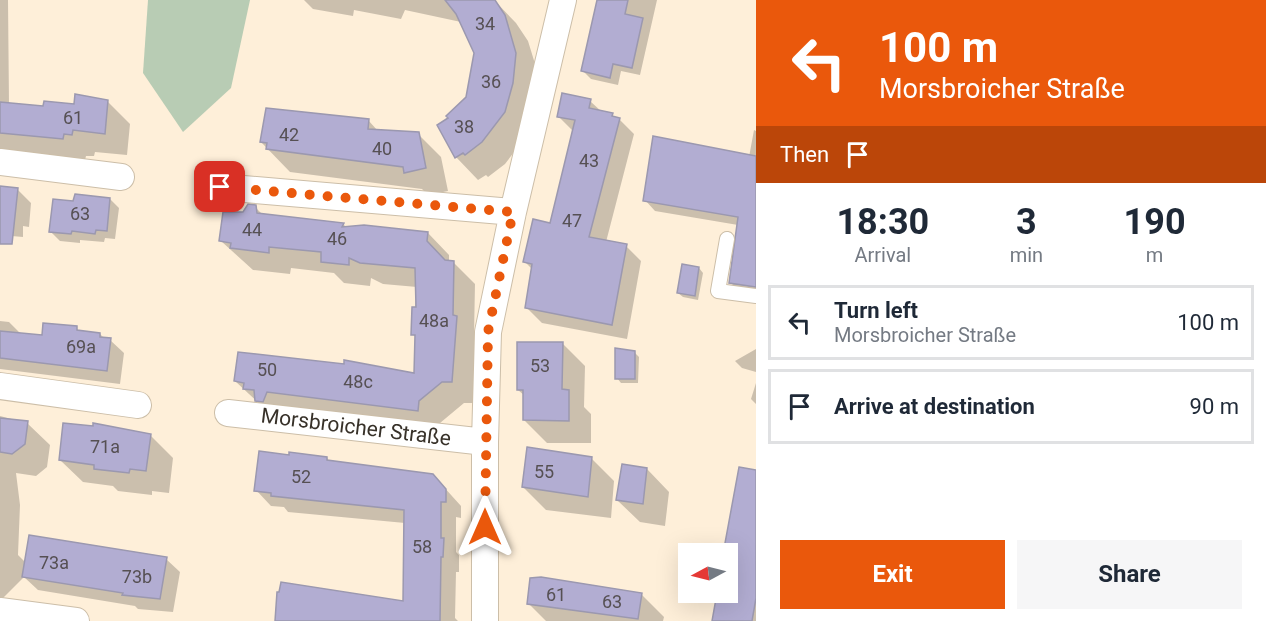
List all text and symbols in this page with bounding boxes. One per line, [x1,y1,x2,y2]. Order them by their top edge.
house number: 34 [475,13,495,34]
text: 100 m [879,23,998,72]
icon: left [780,24,858,102]
house number: 36 [481,71,501,92]
text: Morsbroicher Straße [879,73,1125,105]
house number: 61 [63,107,83,128]
house number: 38 [454,116,474,137]
house number: 42 [279,124,299,145]
house number: 40 [372,138,392,159]
icon: arrive [841,138,874,171]
text: Then [780,142,829,167]
house number: 43 [579,150,599,171]
pin [194,161,245,212]
icon: arrive [203,170,236,203]
text: 18:30 [836,201,929,243]
text: 3 [1016,201,1037,243]
text: 190 [1124,201,1186,243]
house number: 63 [70,203,90,224]
house number: 47 [562,210,582,231]
house number: 44 [242,219,262,240]
house number: 46 [327,228,347,249]
text: Arrival [854,243,911,267]
text: min [1010,243,1043,267]
text: m [1146,243,1163,267]
text: Turn left [834,298,918,323]
icon: left [783,306,816,339]
house number: 48a [419,310,449,331]
text: 100 m [1177,310,1239,335]
text: Morsbroicher Straße [834,323,1016,347]
house number: 69a [66,336,96,357]
house number: 53 [530,355,550,376]
house number: 50 [257,359,277,380]
house number: 48c [343,371,373,392]
icon: arrive [783,390,816,423]
text: Arrive at destination [834,394,1035,419]
text: 90 m [1190,394,1239,419]
street label: Morsbroicher Straße [260,403,452,451]
house number: 71a [90,436,120,457]
house number: 55 [534,461,554,482]
house number: 52 [291,466,311,487]
position arrow [453,495,517,559]
house number: 58 [412,536,432,557]
button: Exit [780,540,1005,609]
button: Share [1017,540,1242,609]
north arrow [678,543,738,603]
map controls [678,543,738,603]
house number: 73a [39,552,69,573]
house number: 73b [122,566,152,587]
house number: 61 [546,584,566,605]
house number: 63 [602,591,622,612]

